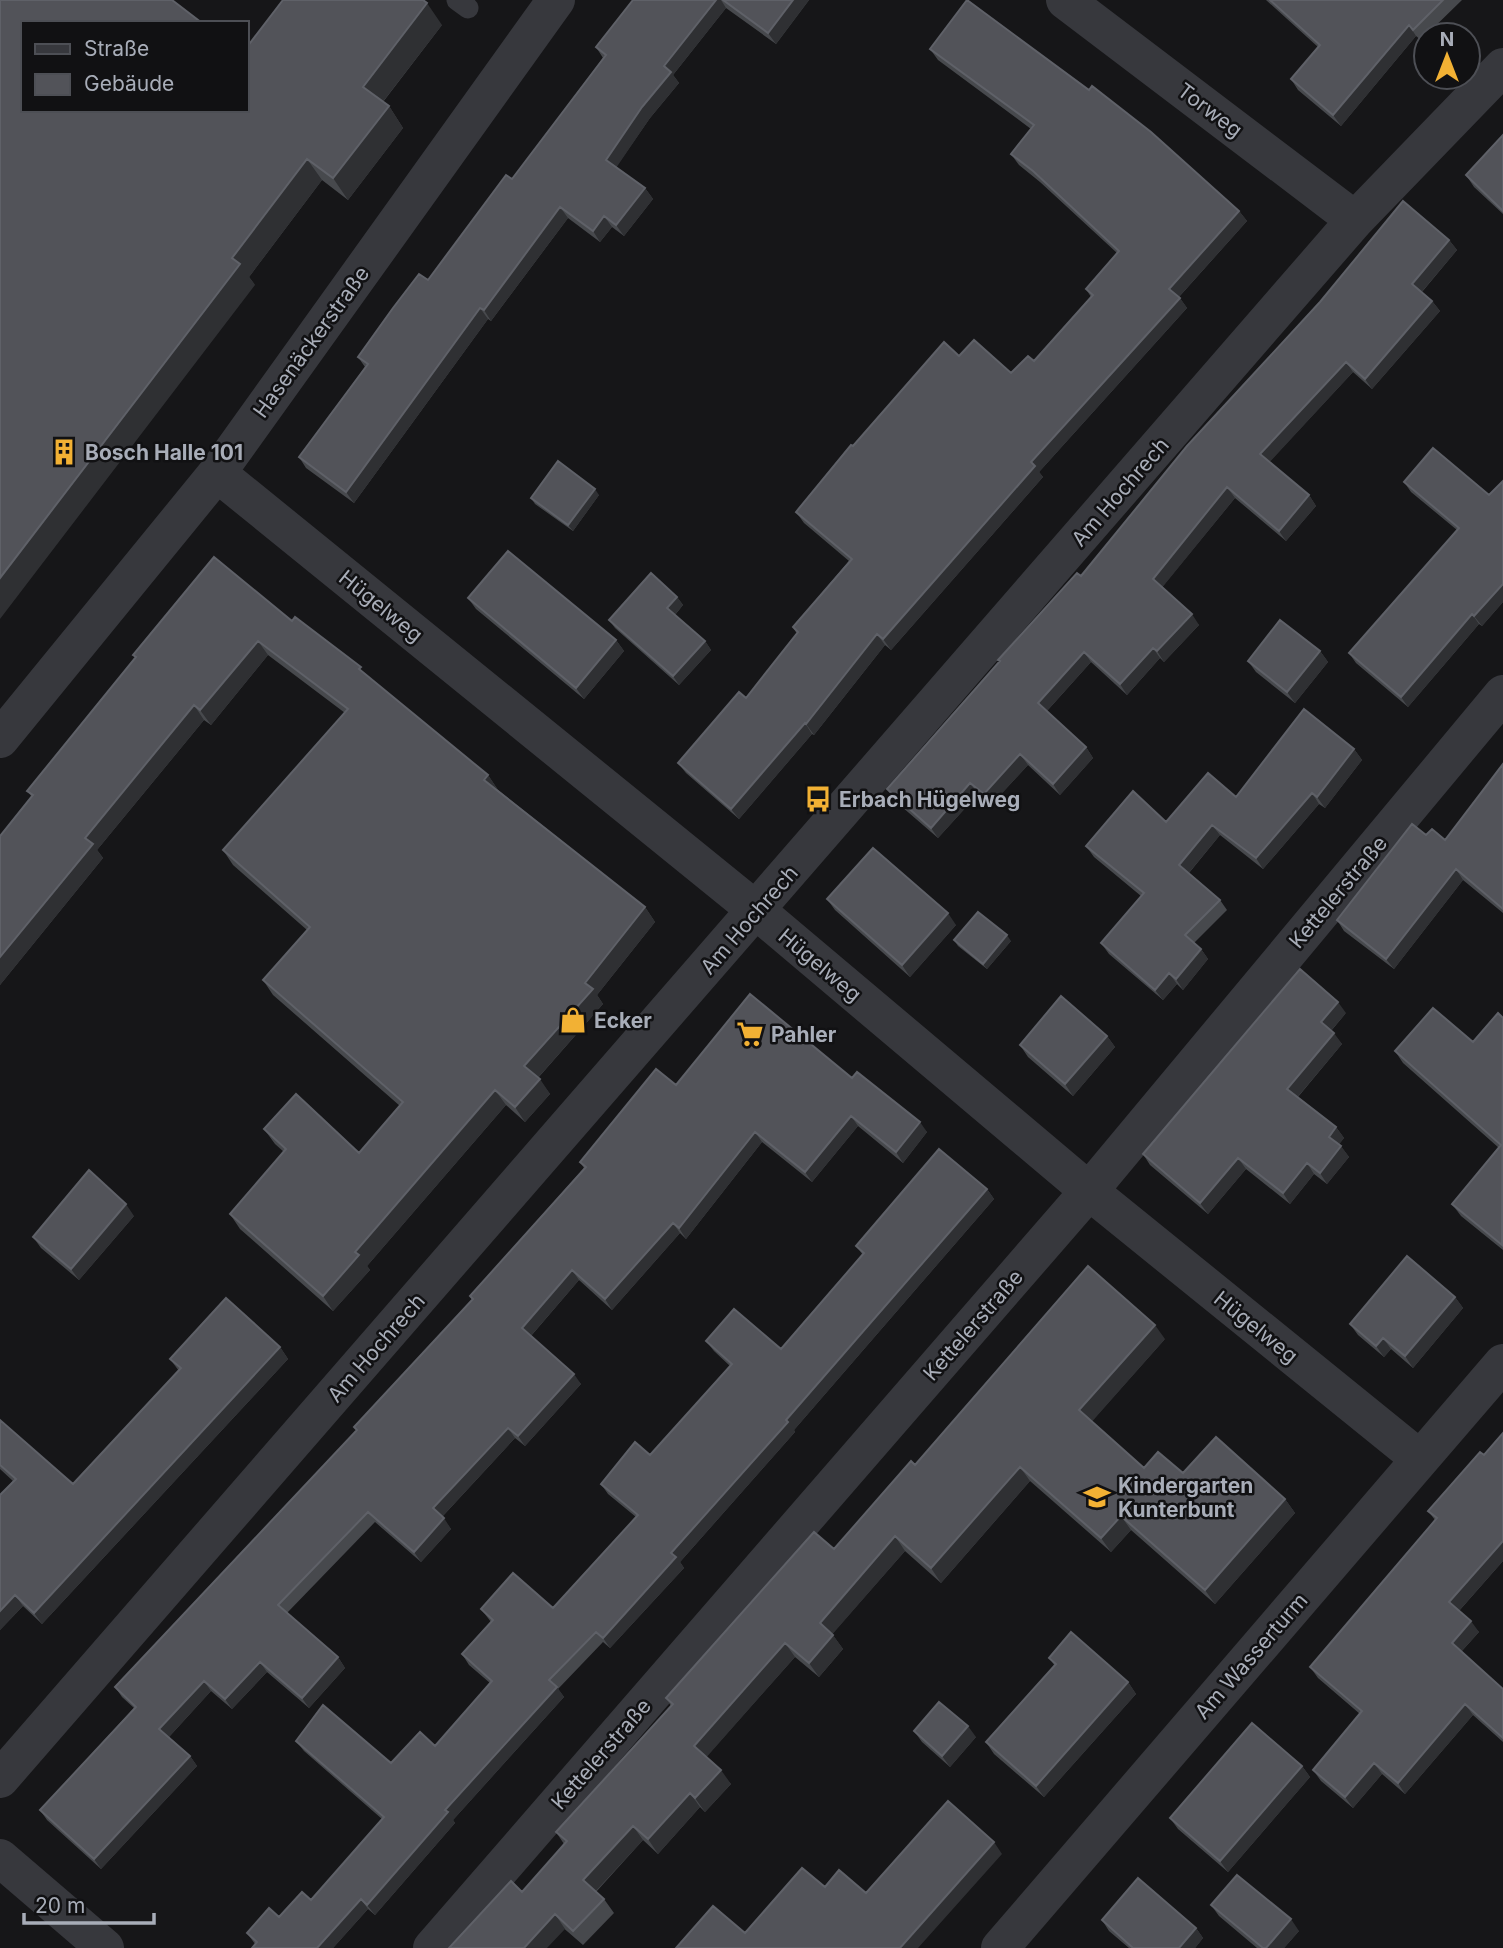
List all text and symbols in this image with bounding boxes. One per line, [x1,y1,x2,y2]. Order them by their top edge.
legend [21,21,248,112]
north arrow [1412,21,1482,91]
text: N [1440,28,1454,51]
text: Straße [84,36,149,61]
text: Gebäude [84,71,174,96]
street label: Torweg [1173,78,1247,142]
street label: Hasenäckerstraße [248,261,374,423]
street label: Am Hochrech [1066,433,1174,551]
building icon: Bosch Halle 101 [49,437,79,467]
place label: Bosch Halle 101 [85,440,243,465]
street label: Hügelweg [334,565,428,647]
bus stop icon: Erbach Hügelweg [803,784,833,814]
place label: Erbach Hügelweg [839,787,1020,812]
street label: Kettelerstraße [1284,831,1392,953]
street label: Am Hochrech [695,861,803,979]
street label: Hügelweg [774,923,866,1007]
shop icon: Ecker [558,1005,588,1035]
place label: Ecker [594,1008,652,1033]
supermarket icon: Pahler [735,1019,765,1049]
place label: Pahler [771,1022,837,1047]
street label: Kettelerstraße [918,1264,1028,1386]
street label: Hügelweg [1209,1286,1303,1368]
street label: Am Hochrech [322,1289,430,1407]
place label: Kindergarten Kunterbunt [1118,1473,1253,1522]
school or university icon: Kindergarten Kunterbunt [1082,1482,1112,1512]
street label: Am Wasserturm [1189,1588,1313,1724]
street label: Kettelerstraße [546,1693,656,1815]
scale bar [24,1882,154,1926]
text: 20 m [35,1893,85,1918]

